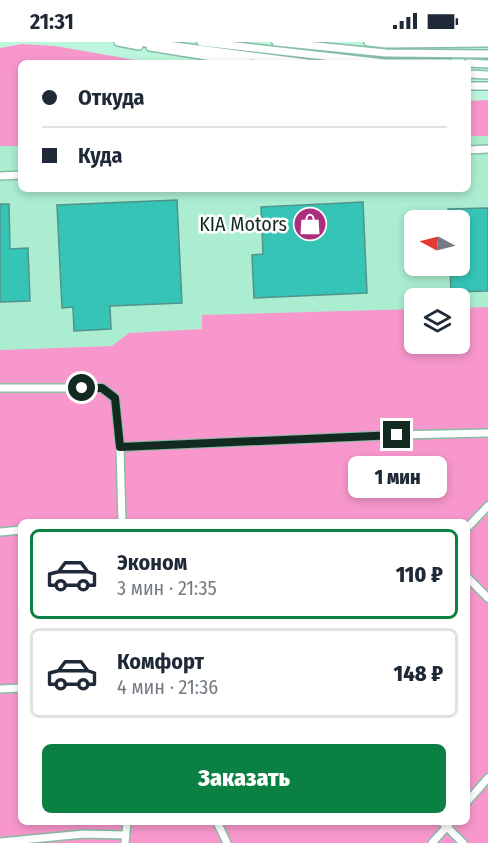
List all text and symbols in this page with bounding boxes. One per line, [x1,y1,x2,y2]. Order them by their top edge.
text: 21:31 [30,8,74,35]
text: Откуда [78,84,145,111]
text: Куда [78,142,122,169]
shop icon: KIA Motors [292,206,328,242]
north arrow [404,210,470,276]
map controls [404,210,470,354]
place label: KIA Motors [199,212,287,236]
button: layers [404,288,470,354]
route start [68,374,95,401]
route end [383,421,410,448]
callout: 1 мин [348,456,446,498]
text: 1 мин [374,465,421,489]
icon: car [45,547,99,601]
text: Эконом [117,549,187,576]
text: 110 ₽ [396,561,443,588]
text: 3 мин · 21:35 [117,576,217,600]
icon: car [45,646,99,700]
text: Комфорт [117,648,204,675]
text: 148 ₽ [394,660,443,687]
text: 4 мин · 21:36 [117,675,218,699]
button: Заказать [42,744,446,813]

